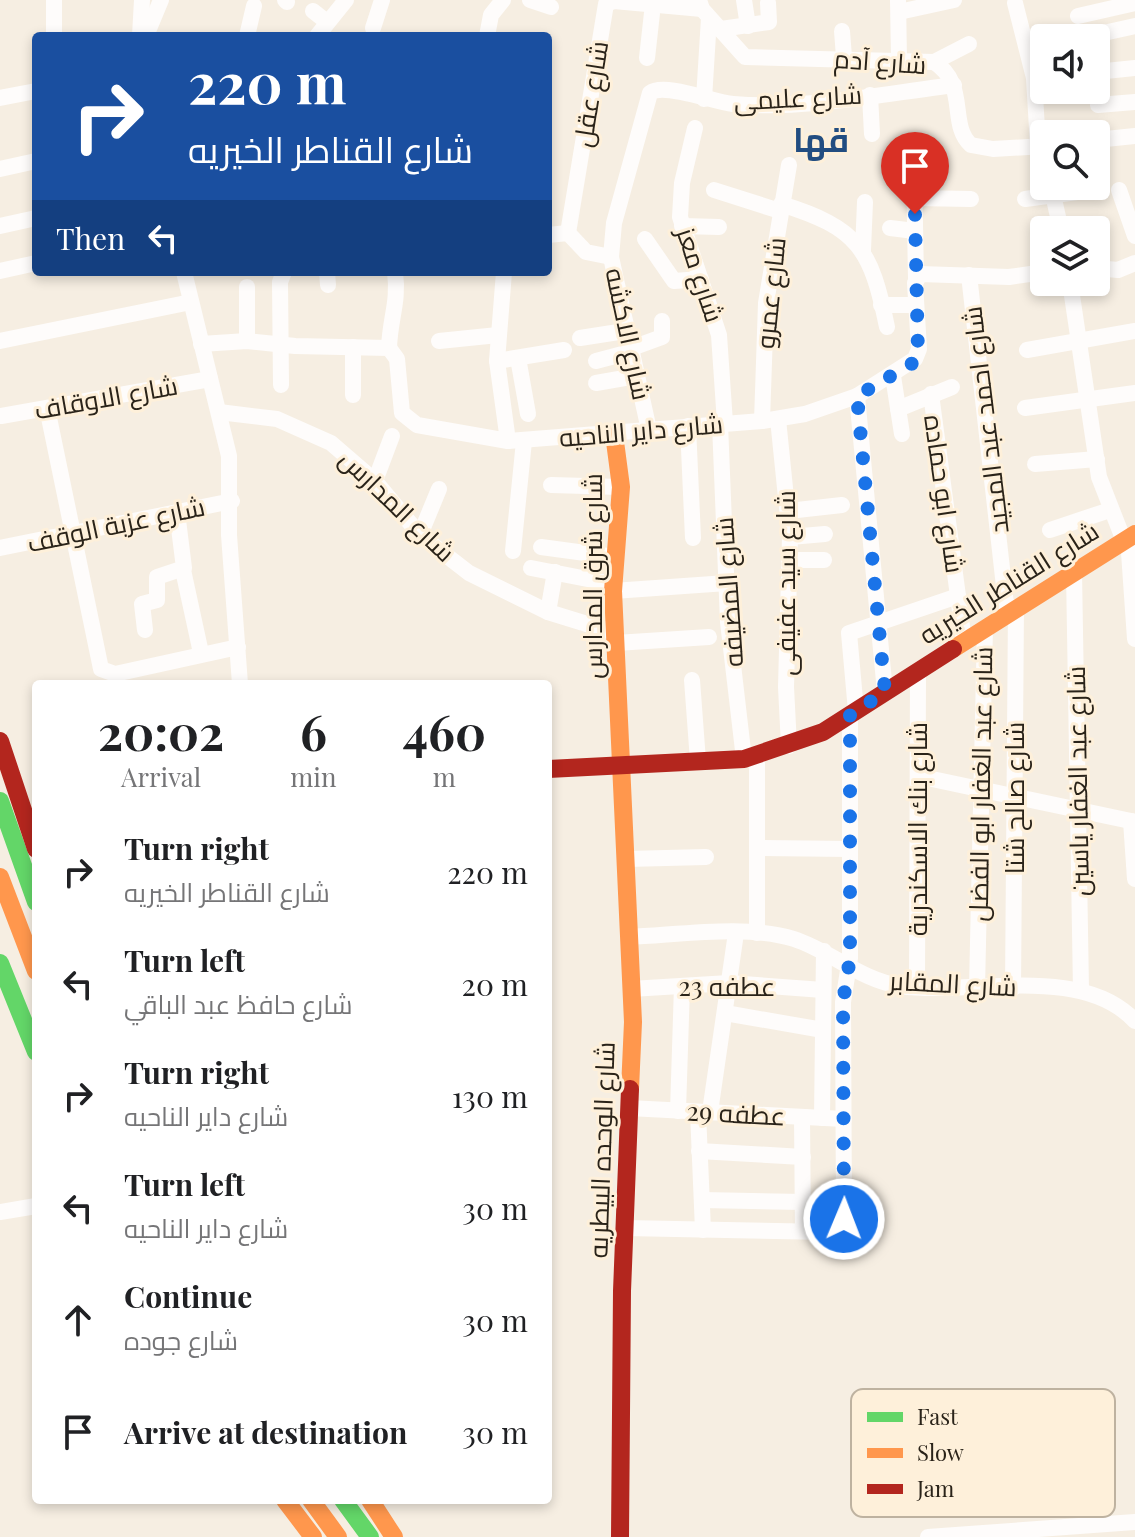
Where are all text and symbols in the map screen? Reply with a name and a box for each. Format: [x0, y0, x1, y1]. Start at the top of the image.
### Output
map controls [1030, 24, 1110, 296]
button: sound [1030, 24, 1110, 104]
street label: شارع عقل [564, 38, 616, 150]
street label: شارع آدم [833, 40, 928, 83]
text: 220 m [188, 44, 346, 119]
icon: right [56, 64, 160, 168]
street label: شارع عليمى [733, 76, 863, 118]
district label: قها [793, 115, 849, 161]
button: search [1030, 120, 1110, 200]
text: شارع القناطر الخيريه [188, 124, 473, 172]
pin [881, 132, 949, 214]
icon: arrive [893, 144, 937, 188]
icon: left [141, 216, 185, 260]
button: layers [1030, 216, 1110, 296]
text: Then [56, 218, 125, 258]
street label: شارع معز [668, 221, 733, 327]
street label: شارع عمرو [746, 235, 794, 350]
street label: شارع الاكشه [597, 264, 661, 403]
street label: شارع احمد عبد المجيد [953, 305, 1017, 536]
street label: شارع الاوقاف [31, 367, 180, 427]
street label: شارع داير الناحيه [558, 405, 724, 455]
street label: شارع ابو حماده [916, 412, 974, 575]
street label: شارع المدارس [332, 441, 463, 570]
street label: شارع شرق المدارس [574, 473, 610, 679]
street label: شارع عزبة الوقف [24, 488, 208, 560]
street label: شارع سيد عفيفى [767, 490, 803, 676]
street label: شارع القناطر الخيريه [912, 512, 1105, 652]
street label: شارع المضيفه [705, 516, 751, 668]
street label: شارع عبد الغفار ابو الفضل [960, 646, 1000, 922]
street label: شارع عبد الغفار ياسين [1057, 665, 1097, 897]
text: 20:02 [98, 699, 224, 763]
text: 6 [300, 699, 327, 763]
text: 460 [403, 699, 486, 763]
street label: شارع بنك الاسكندرية [899, 722, 935, 936]
street label: شارع صالح شتا [996, 722, 1032, 874]
text: Arrival [121, 759, 201, 794]
text: min [290, 759, 337, 794]
text: m [433, 759, 456, 794]
text: Turn right [124, 828, 269, 868]
icon: right [56, 850, 100, 894]
text: 220 m [447, 852, 528, 892]
text: شارع القناطر الخيريه [124, 874, 330, 909]
text: Turn left [124, 940, 245, 980]
icon: left [56, 962, 100, 1006]
street label: شارع المقابر [886, 962, 1018, 1004]
text: 20 m [462, 964, 528, 1004]
street label: عطفه 23 [678, 968, 776, 1003]
text: شارع حافظ عبد الباقي [124, 986, 352, 1021]
street label: شارع الوحده البيطريه [579, 1041, 623, 1259]
text: Turn right [124, 1052, 269, 1092]
icon: right [56, 1074, 100, 1118]
text: 130 m [452, 1076, 528, 1116]
street label: عطفه 29 [686, 1092, 786, 1133]
text: شارع داير الناحيه [124, 1098, 288, 1133]
text: Turn left [124, 1164, 245, 1204]
position arrow [802, 1177, 886, 1261]
icon: left [56, 1186, 100, 1230]
text: 30 m [462, 1188, 528, 1228]
text: شارع داير الناحيه [124, 1210, 288, 1245]
text: Continue [124, 1276, 252, 1316]
icon: ahead [56, 1298, 100, 1342]
text: 30 m [462, 1300, 528, 1340]
text: شارع جوده [124, 1322, 238, 1357]
legend [851, 1389, 1115, 1517]
text: Fast [917, 1401, 959, 1431]
icon: arrive [56, 1410, 100, 1454]
text: Arrive at destination [124, 1412, 407, 1452]
text: 30 m [462, 1412, 528, 1452]
text: Slow [917, 1437, 964, 1467]
text: Jam [916, 1473, 955, 1503]

